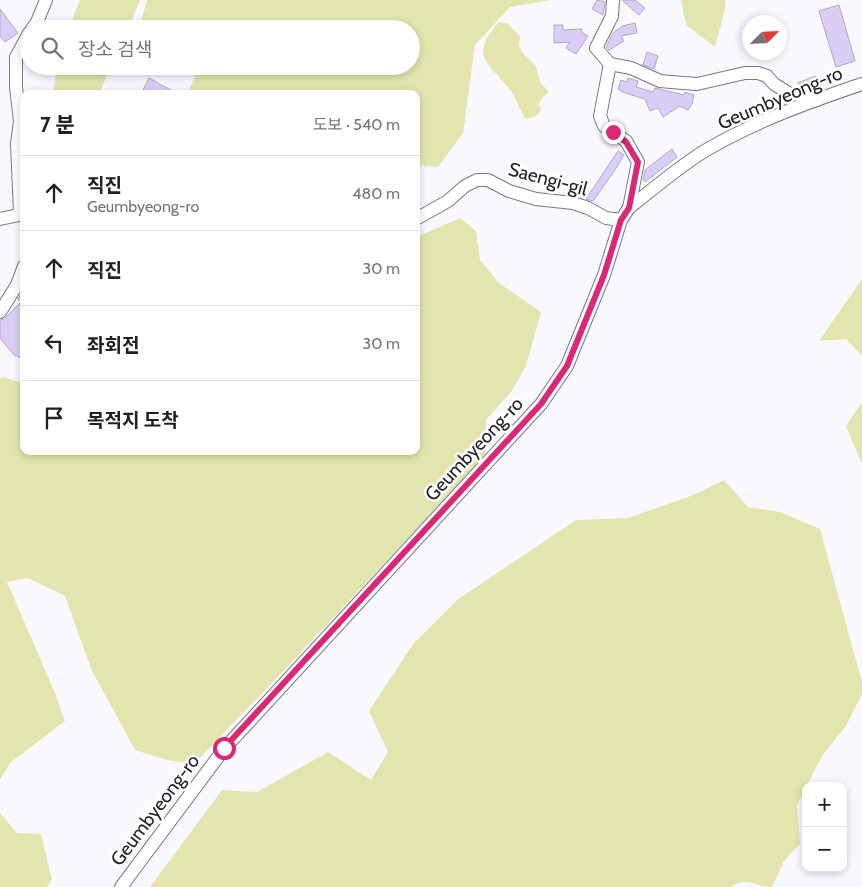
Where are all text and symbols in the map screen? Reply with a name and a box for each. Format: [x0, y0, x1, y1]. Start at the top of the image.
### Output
north arrow [742, 15, 787, 60]
search box [20, 20, 420, 75]
icon: search [38, 34, 66, 62]
text: 장소 검색 [78, 38, 152, 61]
street label: Geumbyeong-ro [714, 61, 846, 135]
text: 7 분 [40, 112, 75, 137]
text: 도보 · 540 m [313, 115, 400, 134]
route end [602, 121, 625, 144]
street label: Saengi-gil [506, 157, 590, 201]
text: 직진 [87, 174, 122, 197]
icon: ahead [40, 179, 68, 207]
text: 480 m [352, 184, 400, 203]
text: Geumbyeong-ro [87, 197, 199, 216]
icon: ahead [40, 254, 68, 282]
text: 직진 [87, 259, 122, 282]
text: 30 m [363, 259, 400, 278]
icon: left [40, 329, 68, 357]
text: 좌회전 [87, 334, 139, 357]
text: 30 m [363, 334, 400, 353]
street label: Geumbyeong-ro [420, 392, 528, 506]
icon: arrive [40, 404, 68, 432]
text: 목적지 도착 [87, 409, 179, 432]
route start [213, 737, 236, 760]
street label: Geumbyeong-ro [106, 750, 204, 870]
map controls [802, 782, 847, 872]
button: + [802, 782, 847, 827]
button: − [802, 827, 847, 872]

